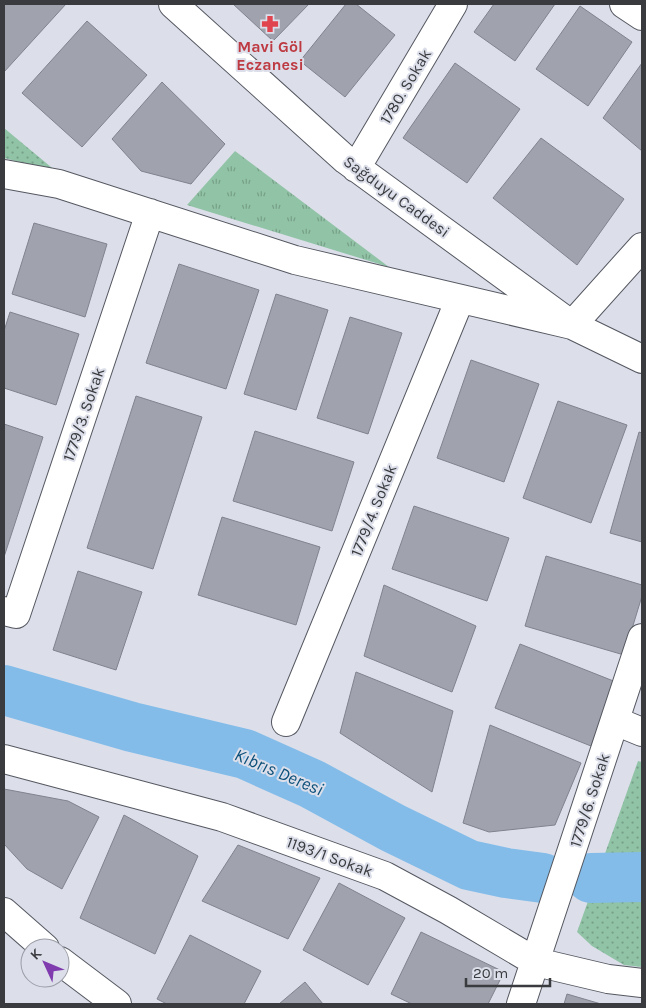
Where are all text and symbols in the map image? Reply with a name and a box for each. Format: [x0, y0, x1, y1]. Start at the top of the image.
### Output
pharmacy icon: Mavi Göl Eczanesi [260, 14, 280, 34]
place label: Mavi Göl Eczanesi [236, 37, 304, 74]
street label: 1780. Sokak [376, 45, 435, 127]
street label: Sağduyu Caddesi [340, 152, 453, 241]
street label: 1779/3. Sokak [59, 365, 108, 464]
street label: 1779/4. Sokak [346, 462, 401, 559]
water label: Kıbrıs Deresi [231, 743, 327, 801]
street label: 1779/6. Sokak [565, 751, 614, 849]
street label: 1193/1 Sokak [284, 832, 376, 881]
north arrow [20, 938, 70, 988]
text: K [27, 945, 46, 964]
scale bar [466, 956, 550, 988]
text: 20 m [473, 964, 508, 982]

